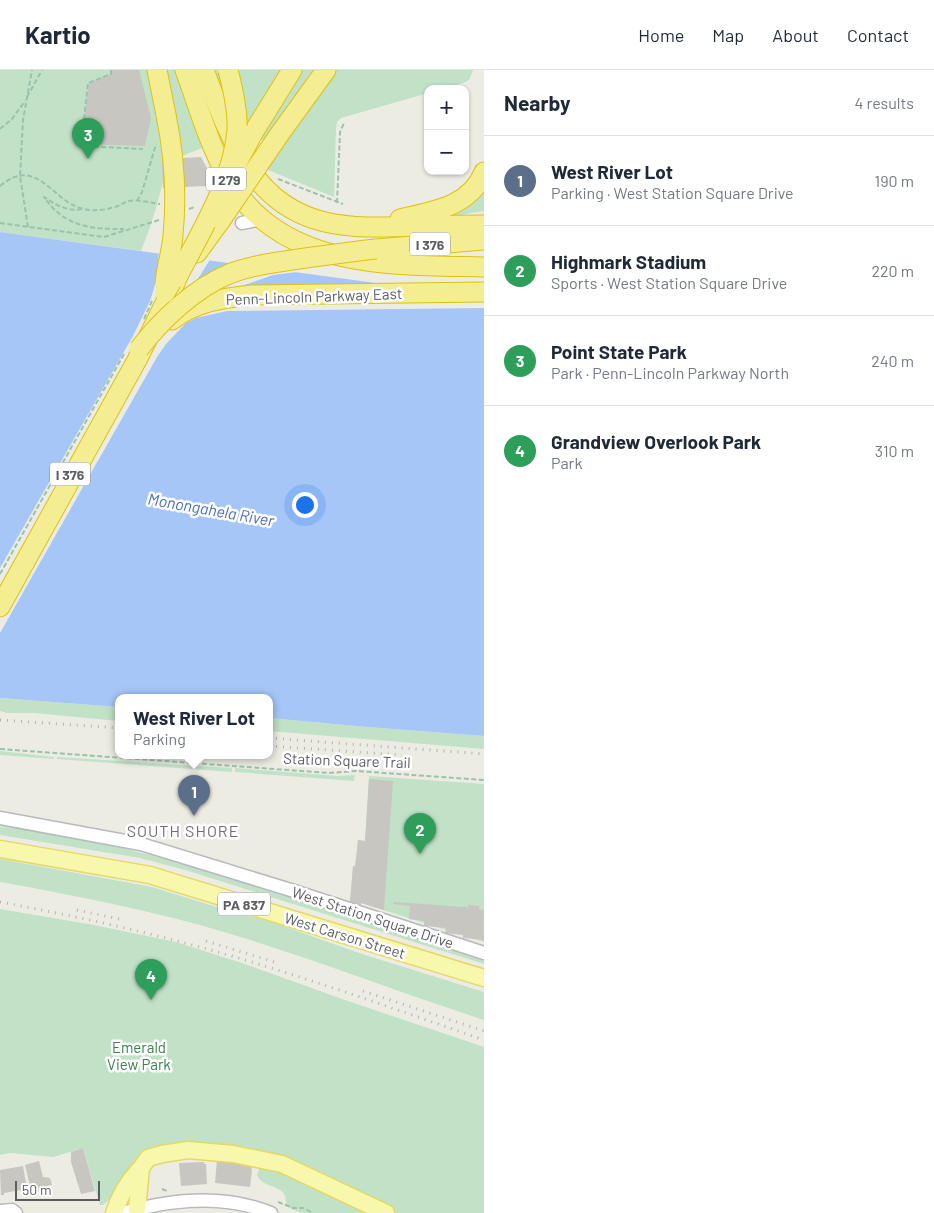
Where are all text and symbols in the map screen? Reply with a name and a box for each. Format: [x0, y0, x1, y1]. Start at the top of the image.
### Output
text: Kartio [25, 20, 91, 49]
text: Home [638, 24, 684, 46]
text: Map [712, 24, 744, 46]
text: About [772, 24, 819, 46]
text: Contact [847, 24, 909, 46]
map controls [424, 85, 469, 175]
button: + [424, 85, 469, 130]
text: Nearby [504, 90, 570, 115]
text: 4 results [854, 93, 914, 112]
pin: 3 [72, 118, 104, 159]
button: − [424, 130, 469, 175]
text: West River Lot [551, 160, 673, 183]
road number: I 279 [206, 168, 246, 190]
text: 1 [517, 171, 523, 190]
text: 190 m [875, 171, 914, 190]
text: Parking · West Station Square Drive [551, 183, 794, 202]
road number: I 376 [410, 232, 450, 255]
text: Highmark Stadium [551, 250, 706, 273]
text: 2 [516, 261, 524, 280]
text: 220 m [871, 261, 914, 280]
text: Sports · West Station Square Drive [551, 273, 787, 292]
street label: Penn-Lincoln Parkway East [226, 284, 402, 308]
text: Point State Park [551, 340, 687, 363]
text: 3 [516, 351, 524, 370]
text: 240 m [871, 351, 914, 370]
text: Park · Penn-Lincoln Parkway North [551, 363, 789, 382]
text: Grandview Overlook Park [551, 430, 761, 453]
text: 4 [515, 441, 525, 460]
text: 310 m [875, 441, 914, 460]
text: Park [551, 453, 582, 472]
road number: I 376 [50, 462, 90, 486]
water label: Monongahela River [147, 489, 277, 530]
your location [292, 492, 318, 518]
popup [115, 694, 273, 759]
text: West River Lot [133, 706, 255, 729]
text: Parking [133, 729, 186, 748]
street label: Station Square Trail [283, 749, 411, 771]
pin: 1 [178, 775, 210, 816]
pin: 2 [404, 813, 436, 854]
district label: SOUTH SHORE [127, 821, 239, 840]
street label: West Station Square Drive [290, 882, 456, 952]
road number: PA 837 [218, 892, 270, 916]
street label: West Carson Street [282, 908, 408, 962]
pin: 4 [135, 959, 167, 1000]
park label: Emerald View Park [107, 1038, 171, 1073]
scale bar [15, 1178, 100, 1201]
text: 50 m [22, 1181, 51, 1198]

